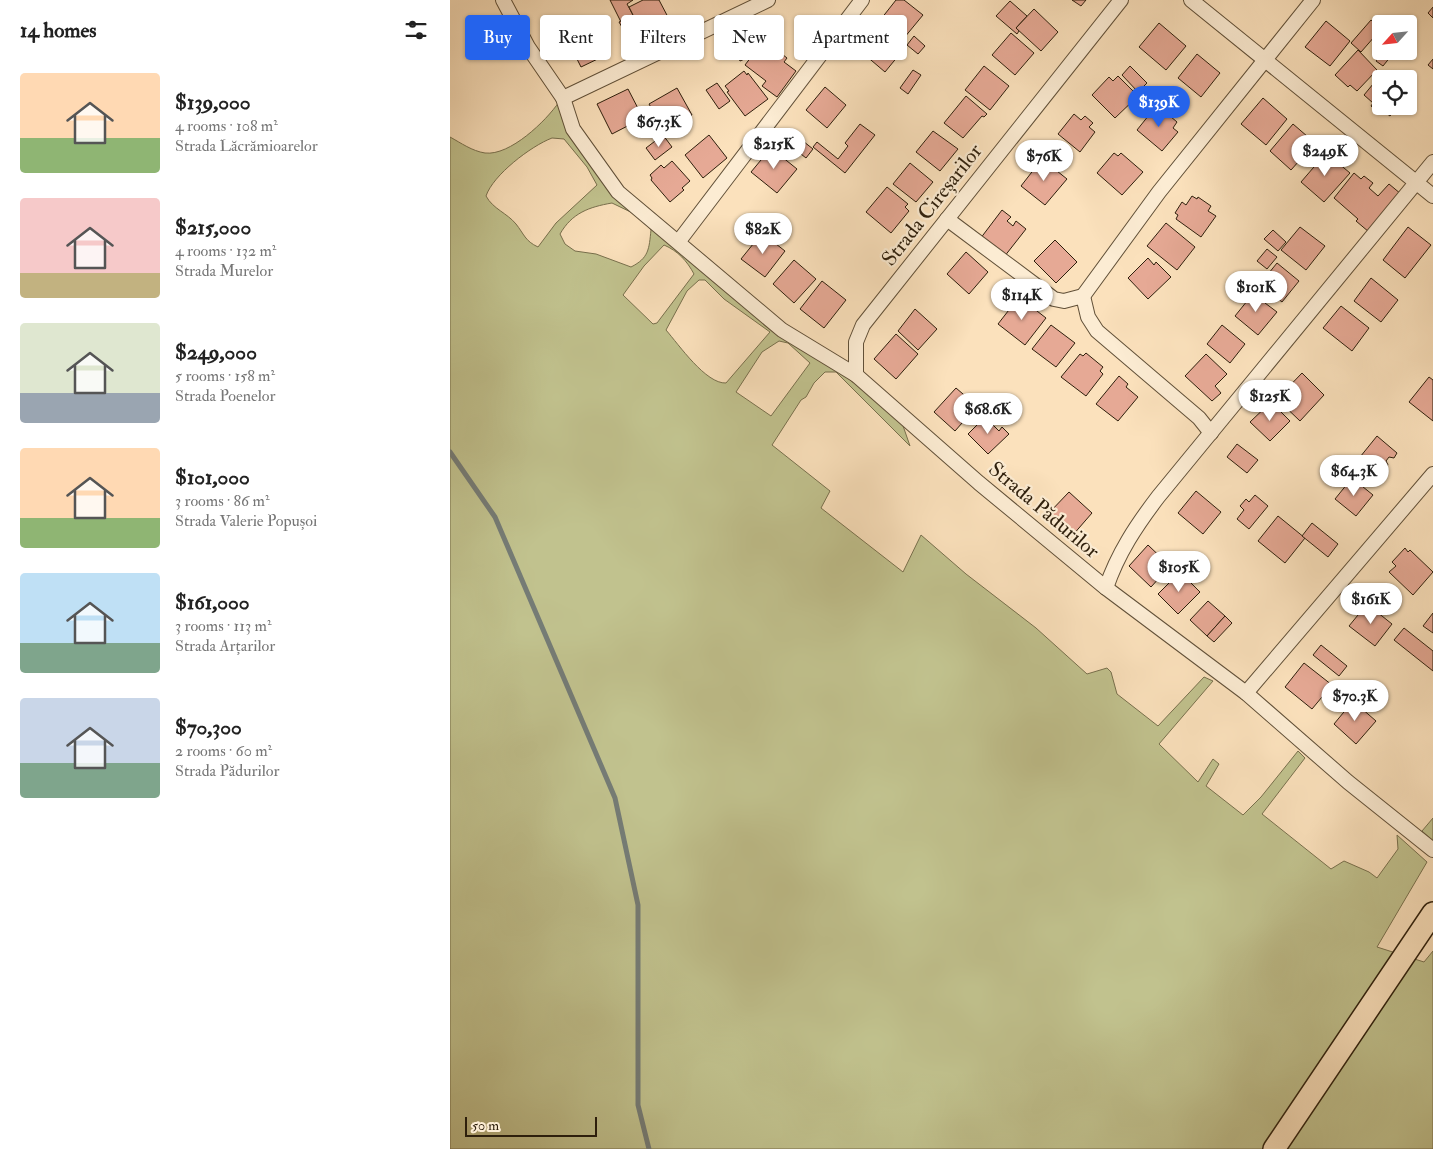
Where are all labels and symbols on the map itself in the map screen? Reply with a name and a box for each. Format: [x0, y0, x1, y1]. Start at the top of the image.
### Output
north arrow [1372, 15, 1418, 60]
pin: $139K [1124, 86, 1194, 128]
pin: $67.3K [618, 106, 700, 148]
pin: $215K [739, 128, 809, 170]
pin: $249K [1290, 134, 1360, 177]
street label: Strada Cireșarilor [876, 138, 988, 272]
pin: $76K [1014, 140, 1074, 182]
pin: $82K [733, 212, 793, 255]
pin: $101K [1221, 270, 1291, 313]
pin: $114K [987, 278, 1057, 321]
pin: $125K [1235, 380, 1305, 422]
pin: $68.6K [947, 392, 1029, 435]
pin: $64.3K [1313, 454, 1395, 497]
street label: Strada Pădurilor [983, 456, 1105, 564]
pin: $105K [1144, 550, 1214, 593]
pin: $161K [1336, 582, 1406, 625]
pin: $70.3K [1314, 680, 1396, 722]
scale bar [465, 1114, 598, 1137]

